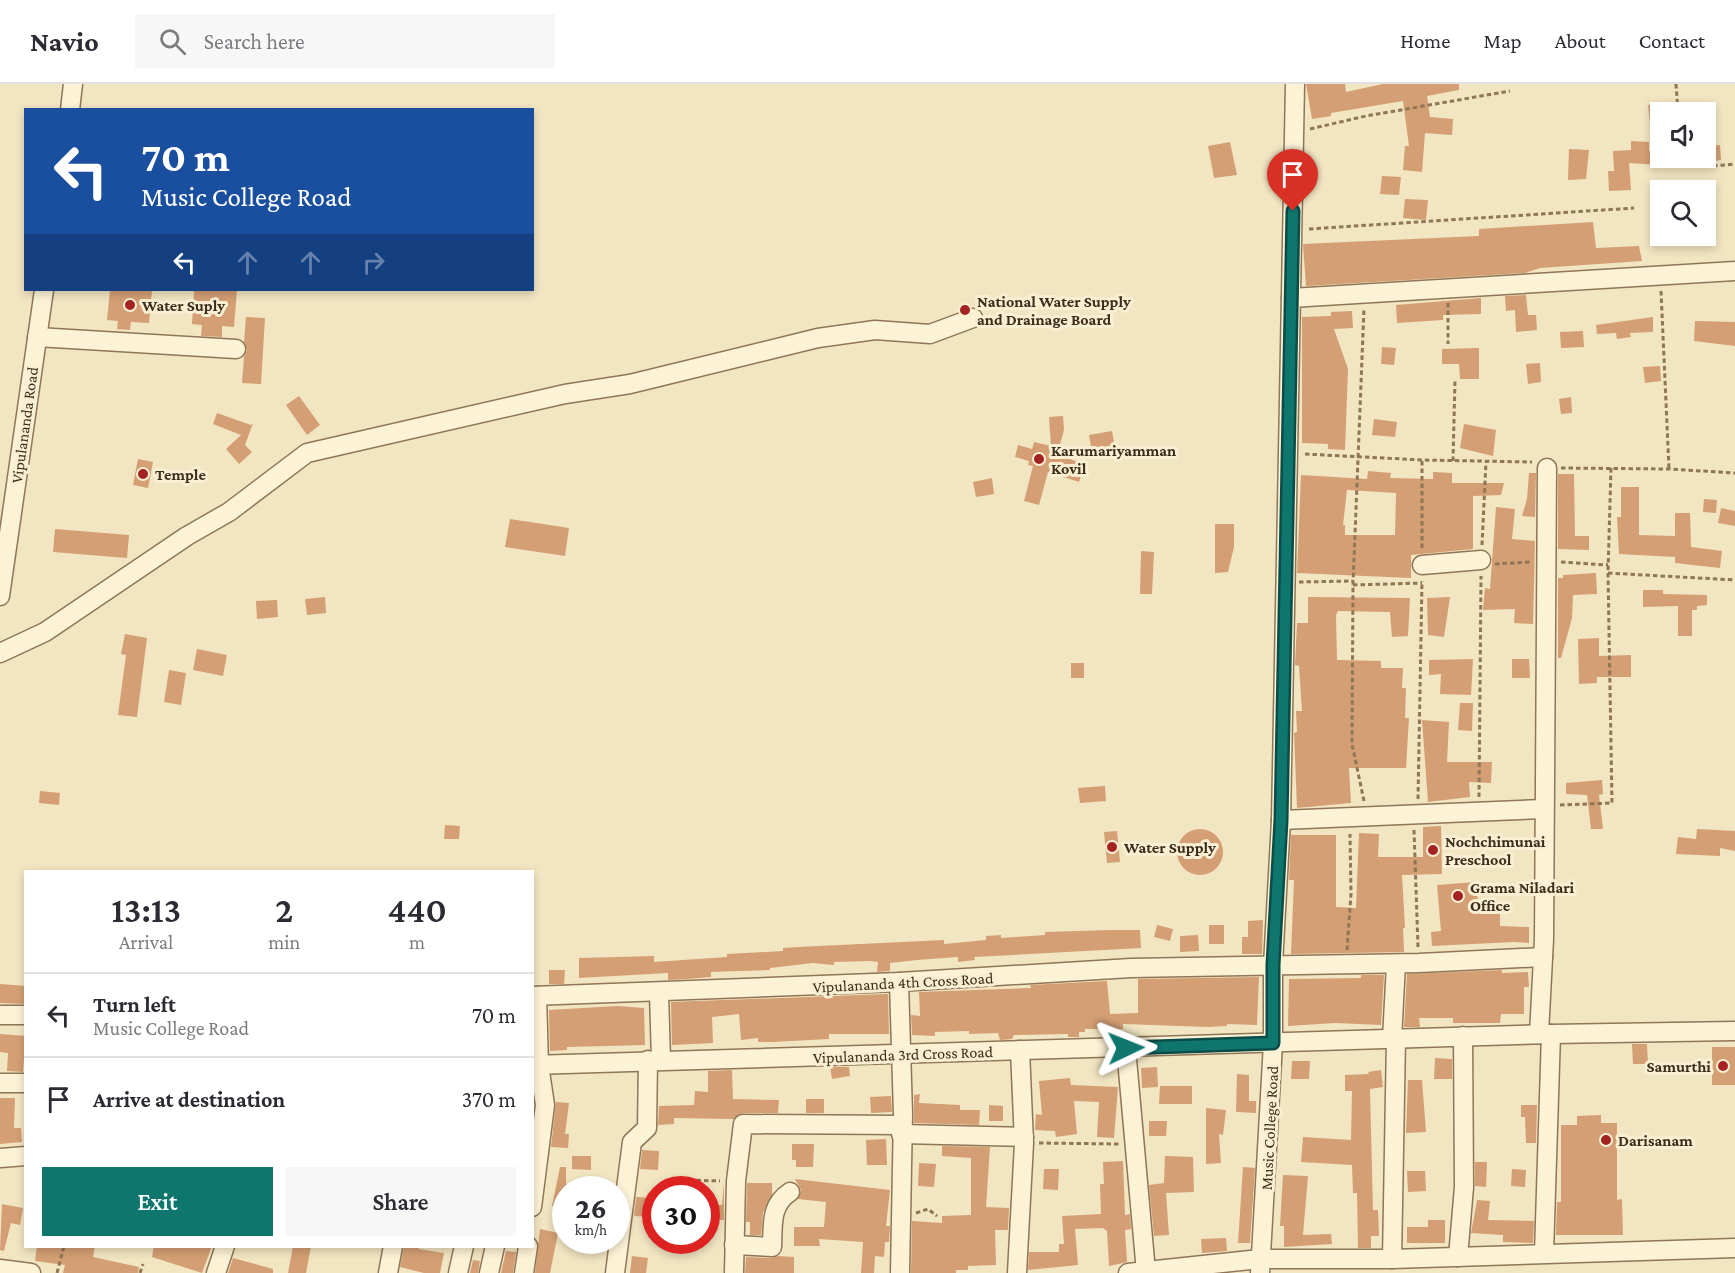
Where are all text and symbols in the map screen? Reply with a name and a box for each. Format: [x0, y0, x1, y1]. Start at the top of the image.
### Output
search box [135, 14, 555, 68]
icon: search [156, 25, 189, 58]
text: Navio [30, 26, 99, 57]
text: Search here [204, 29, 305, 54]
text: Home [1400, 29, 1450, 53]
text: Map [1483, 29, 1522, 53]
text: About [1555, 29, 1606, 53]
text: Contact [1639, 29, 1705, 53]
map controls [1650, 102, 1716, 246]
button: sound [1650, 102, 1716, 168]
icon: left [42, 132, 120, 210]
text: 70 m [141, 133, 230, 180]
pin [1267, 149, 1318, 211]
icon: arrive [1276, 158, 1309, 191]
button: search [1650, 180, 1716, 246]
text: Music College Road [141, 182, 352, 212]
icon: left [168, 246, 201, 279]
icon: ahead [231, 246, 264, 279]
icon: ahead [294, 246, 327, 279]
icon: right [357, 246, 390, 279]
place label: National Water Supply and Drainage Board [977, 293, 1131, 328]
place label: Water Suply [141, 297, 225, 314]
marker: Water Suply [123, 298, 137, 312]
marker: National Water Supply and Drainage Board [958, 303, 972, 317]
street label: Vipulananda Road [8, 365, 42, 485]
place label: Karumariyamman Kovil [1051, 442, 1176, 477]
marker: Karumariyamman Kovil [1032, 452, 1046, 466]
place label: Temple [155, 466, 206, 483]
marker: Temple [136, 467, 150, 481]
place label: Nochchimunai Preschool [1445, 833, 1546, 868]
place label: Water Supply [1123, 839, 1216, 856]
marker: Water Supply [1105, 840, 1119, 854]
marker: Nochchimunai Preschool [1426, 843, 1440, 857]
place label: Grama Niladari Office [1470, 879, 1575, 914]
marker: Grama Niladari Office [1451, 889, 1465, 903]
text: 13:13 [111, 890, 181, 930]
text: 2 [275, 890, 293, 930]
text: 440 [388, 890, 447, 930]
text: Arrival [119, 931, 173, 953]
text: min [268, 931, 300, 953]
text: m [409, 931, 425, 953]
street label: Vipulananda 4th Cross Road [812, 969, 994, 997]
text: Turn left [93, 992, 176, 1017]
icon: left [42, 999, 75, 1032]
text: 70 m [472, 1003, 516, 1028]
position arrow [1094, 1016, 1158, 1080]
text: Music College Road [93, 1017, 249, 1039]
street label: Vipulananda 3rd Cross Road [813, 1043, 994, 1067]
place label: Samurthi [1647, 1058, 1711, 1075]
marker: Samurthi [1716, 1059, 1730, 1073]
street label: Music College Road [1258, 1065, 1282, 1191]
icon: arrive [42, 1083, 75, 1116]
text: Arrive at destination [93, 1087, 285, 1112]
text: 370 m [462, 1087, 516, 1112]
place label: Darisanam [1618, 1132, 1693, 1149]
marker: Darisanam [1599, 1133, 1613, 1147]
button: Exit [42, 1167, 273, 1236]
button: Share [285, 1167, 516, 1236]
speed limit sign: 30 [642, 1176, 720, 1254]
text: 26 [575, 1191, 607, 1224]
text: km/h [575, 1222, 607, 1238]

